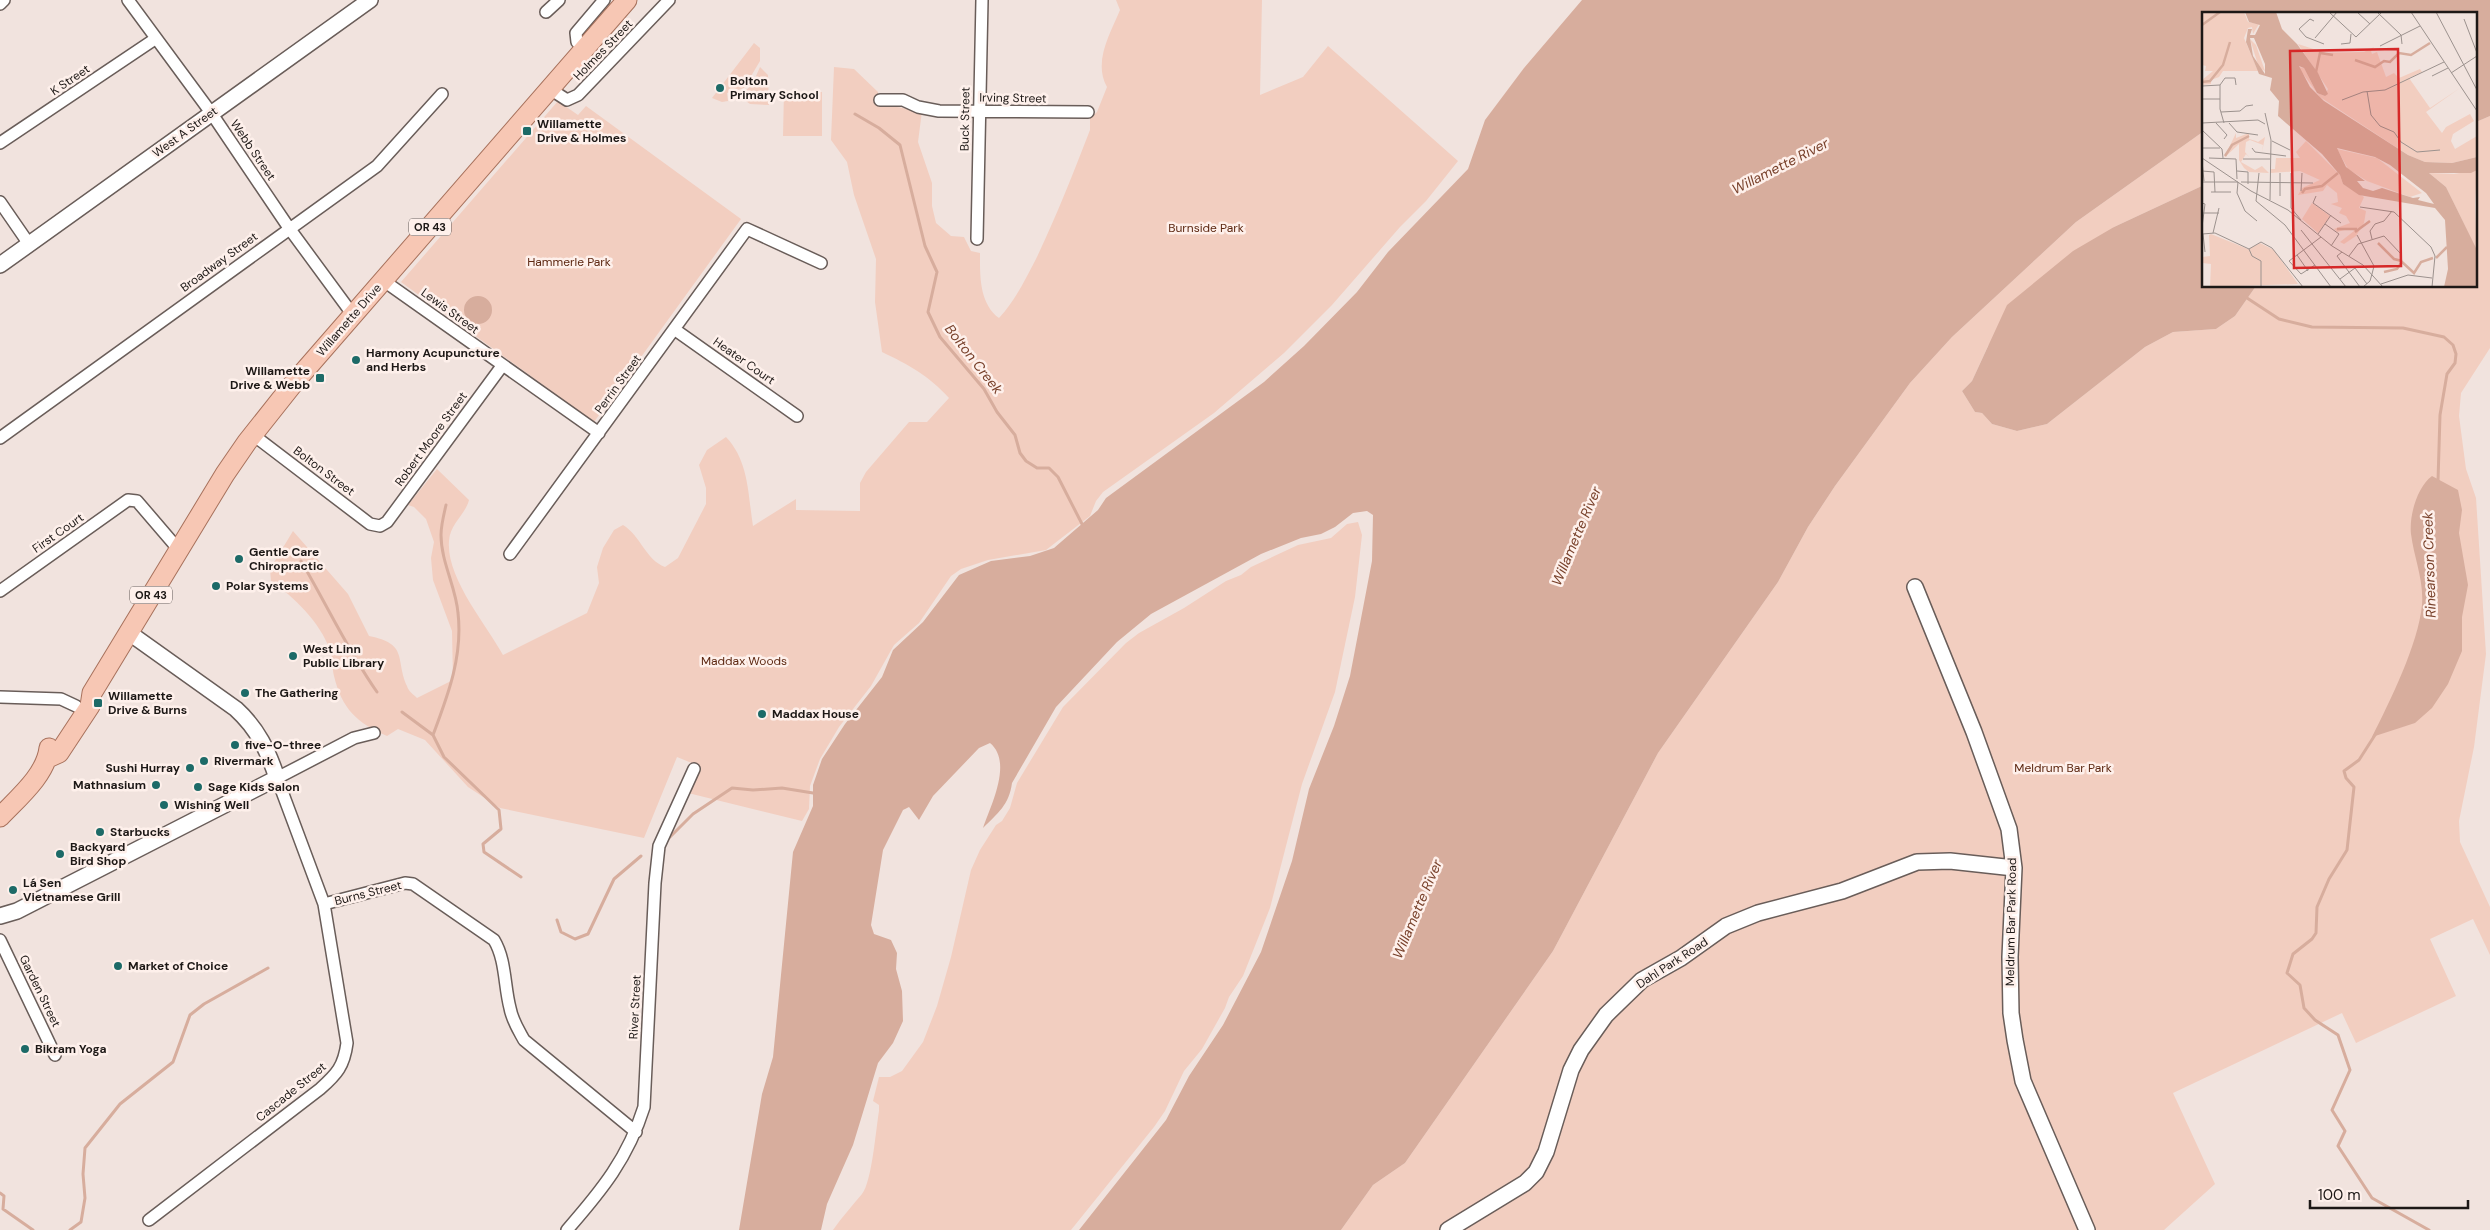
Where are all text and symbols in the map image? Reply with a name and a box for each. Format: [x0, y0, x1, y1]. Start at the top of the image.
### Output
inset map [2202, 12, 2478, 288]
street label: Holmes Street [570, 16, 636, 84]
street label: K Street [47, 61, 93, 99]
place label: Bolton Primary School [730, 73, 819, 103]
marker: Bolton Primary School [714, 82, 726, 94]
street label: Buck Street [956, 86, 974, 151]
street label: Irving Street [979, 89, 1047, 107]
street label: West A Street [149, 103, 221, 161]
street label: Webb Street [227, 116, 279, 184]
place label: Willamette Drive & Holmes [537, 116, 626, 146]
marker: Willamette Drive & Holmes [521, 125, 533, 137]
water label: Willamette River [1729, 134, 1832, 198]
road number: OR 43 [409, 218, 451, 236]
park label: Burnside Park [1168, 220, 1244, 236]
street label: Broadway Street [177, 228, 261, 295]
park label: Hammerle Park [527, 254, 611, 270]
street label: Willamette Drive [313, 280, 385, 360]
street label: Lewis Street [418, 285, 482, 338]
water label: Bolton Creek [941, 320, 1007, 398]
street label: Heater Court [710, 334, 778, 388]
place label: Harmony Acupuncture and Herbs [366, 345, 500, 375]
street label: Perrin Street [591, 351, 645, 417]
marker: Harmony Acupuncture and Herbs [350, 354, 362, 366]
place label: Willamette Drive & Webb [230, 363, 310, 393]
marker: Willamette Drive & Webb [314, 372, 326, 384]
street label: Robert Moore Street [391, 388, 471, 489]
street label: Bolton Street [290, 443, 358, 499]
water label: Willamette River [1547, 483, 1605, 588]
street label: First Court [29, 509, 87, 557]
water label: Rinearson Creek [2418, 511, 2440, 618]
place label: Gentle Care Chiropractic [249, 544, 323, 574]
marker: Gentle Care Chiropractic [233, 553, 245, 565]
place label: Polar Systems [226, 578, 309, 594]
marker: Polar Systems [210, 580, 222, 592]
road number: OR 43 [130, 586, 172, 604]
place label: West Linn Public Library [303, 641, 385, 671]
marker: West Linn Public Library [287, 650, 299, 662]
park label: Maddax Woods [701, 653, 787, 669]
place label: The Gathering [255, 685, 339, 701]
marker: The Gathering [239, 687, 251, 699]
place label: Willamette Drive & Burns [108, 688, 187, 718]
marker: Willamette Drive & Burns [92, 697, 104, 709]
place label: Maddax House [772, 706, 859, 722]
marker: Maddax House [756, 708, 768, 720]
place label: five-O-three [245, 737, 321, 753]
marker: five-O-three [229, 739, 241, 751]
place label: Rivermark [214, 753, 274, 769]
marker: Rivermark [198, 755, 210, 767]
place label: Sushi Hurray [106, 760, 181, 776]
park label: Meldrum Bar Park [2014, 760, 2112, 776]
marker: Sushi Hurray [184, 762, 196, 774]
place label: Mathnasium [73, 777, 146, 793]
marker: Mathnasium [150, 779, 162, 791]
place label: Sage Kids Salon [208, 779, 300, 795]
marker: Sage Kids Salon [192, 781, 204, 793]
place label: Wishing Well [174, 797, 249, 813]
marker: Wishing Well [158, 799, 170, 811]
place label: Starbucks [110, 824, 170, 840]
marker: Starbucks [94, 826, 106, 838]
place label: Backyard Bird Shop [70, 839, 126, 869]
marker: Backyard Bird Shop [54, 848, 66, 860]
water label: Willamette River [1388, 856, 1446, 961]
street label: Meldrum Bar Park Road [2002, 858, 2020, 986]
place label: Lá Sen Vietnamese Grill [23, 875, 120, 905]
street label: Burns Street [333, 877, 404, 909]
marker: Lá Sen Vietnamese Grill [7, 884, 19, 896]
street label: Dahl Park Road [1633, 934, 1711, 992]
street label: Garden Street [16, 952, 64, 1030]
place label: Market of Choice [128, 958, 228, 974]
marker: Market of Choice [112, 960, 124, 972]
street label: River Street [625, 974, 645, 1040]
place label: Bikram Yoga [35, 1041, 107, 1057]
marker: Bikram Yoga [19, 1043, 31, 1055]
street label: Cascade Street [253, 1059, 330, 1125]
scale bar [2310, 1178, 2468, 1210]
text: 100 m [2318, 1185, 2361, 1205]

